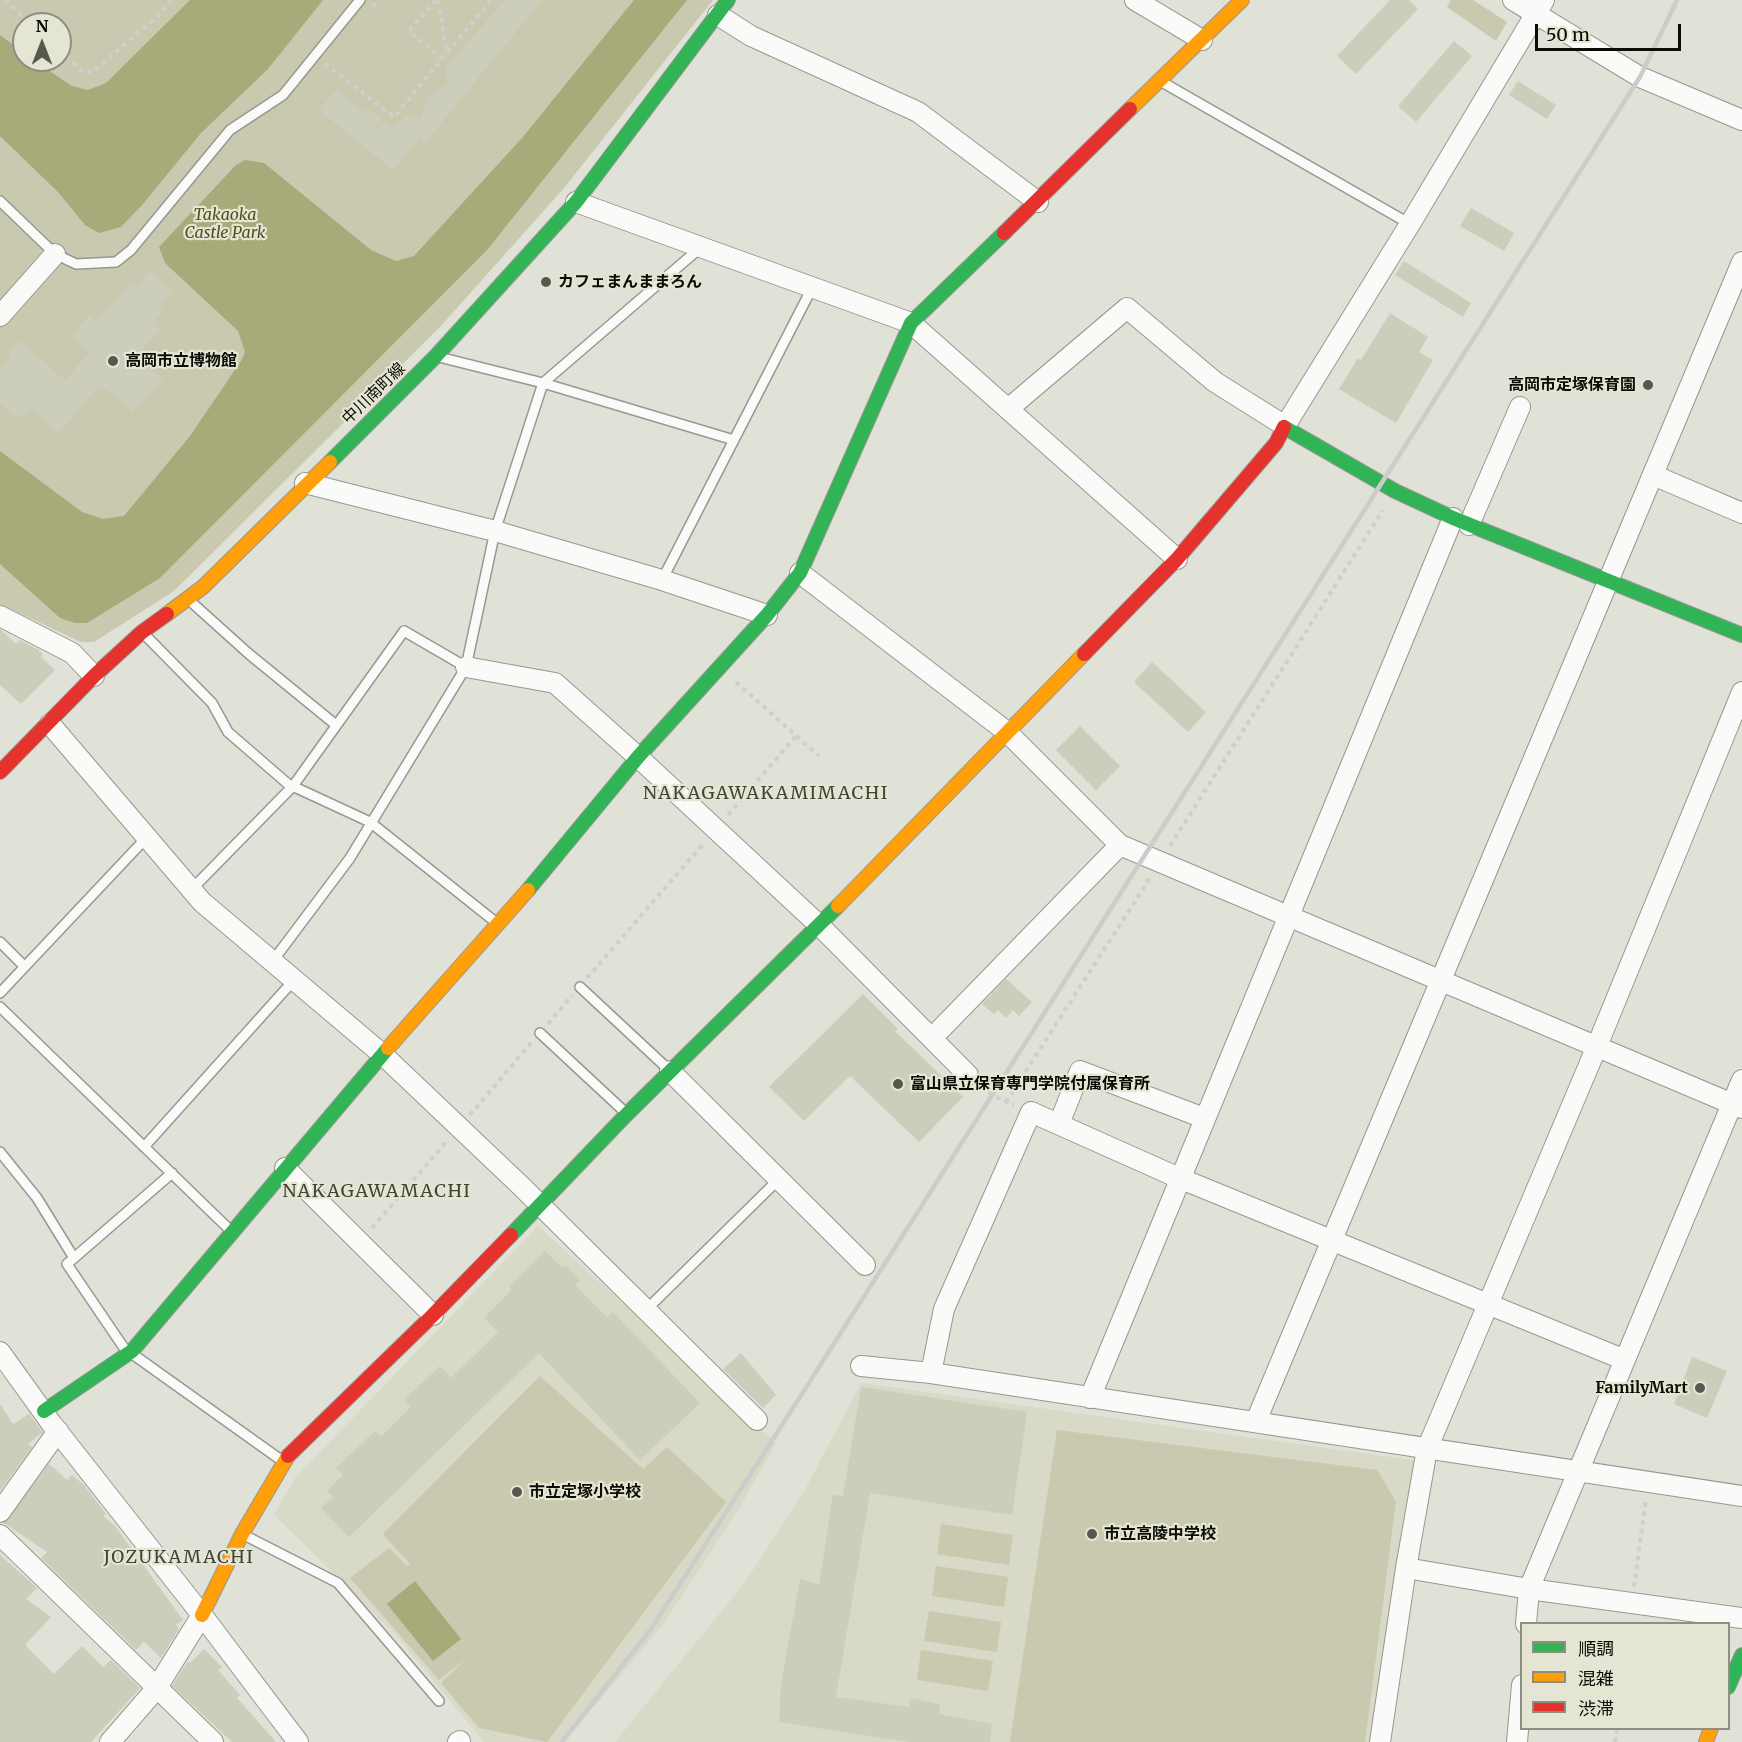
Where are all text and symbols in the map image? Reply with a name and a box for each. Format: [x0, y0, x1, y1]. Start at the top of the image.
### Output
north arrow [12, 12, 72, 72]
scale bar [1538, 12, 1684, 50]
text: N [36, 16, 48, 36]
text: 50 m [1546, 23, 1590, 46]
park label: Takaoka Castle Park [184, 205, 266, 243]
place label: カフェまんままろん [558, 272, 702, 292]
marker: カフェまんままろん [539, 275, 553, 289]
place label: 高岡市立博物館 [125, 351, 237, 371]
marker: 高岡市立博物館 [106, 354, 120, 368]
street label: 中川南町線 [339, 359, 409, 429]
place label: 高岡市定塚保育園 [1508, 375, 1636, 395]
marker: 高岡市定塚保育園 [1641, 378, 1655, 392]
district label: NAKAGAWAKAMIMACHI [643, 783, 889, 805]
place label: 富山県立保育専門学院付属保育所 [910, 1074, 1150, 1094]
marker: 富山県立保育専門学院付属保育所 [891, 1077, 905, 1091]
district label: NAKAGAWAMACHI [282, 1181, 472, 1203]
place label: FamilyMart [1595, 1378, 1688, 1398]
marker: FamilyMart [1693, 1381, 1707, 1395]
place label: 市立定塚小学校 [529, 1482, 641, 1502]
marker: 市立定塚小学校 [510, 1485, 524, 1499]
place label: 市立高陵中学校 [1104, 1524, 1216, 1544]
marker: 市立高陵中学校 [1085, 1527, 1099, 1541]
district label: JOZUKAMACHI [104, 1547, 254, 1569]
legend [1520, 1622, 1730, 1730]
text: 順調 [1578, 1637, 1614, 1660]
text: 混雑 [1578, 1667, 1614, 1690]
text: 渋滞 [1578, 1697, 1614, 1720]

